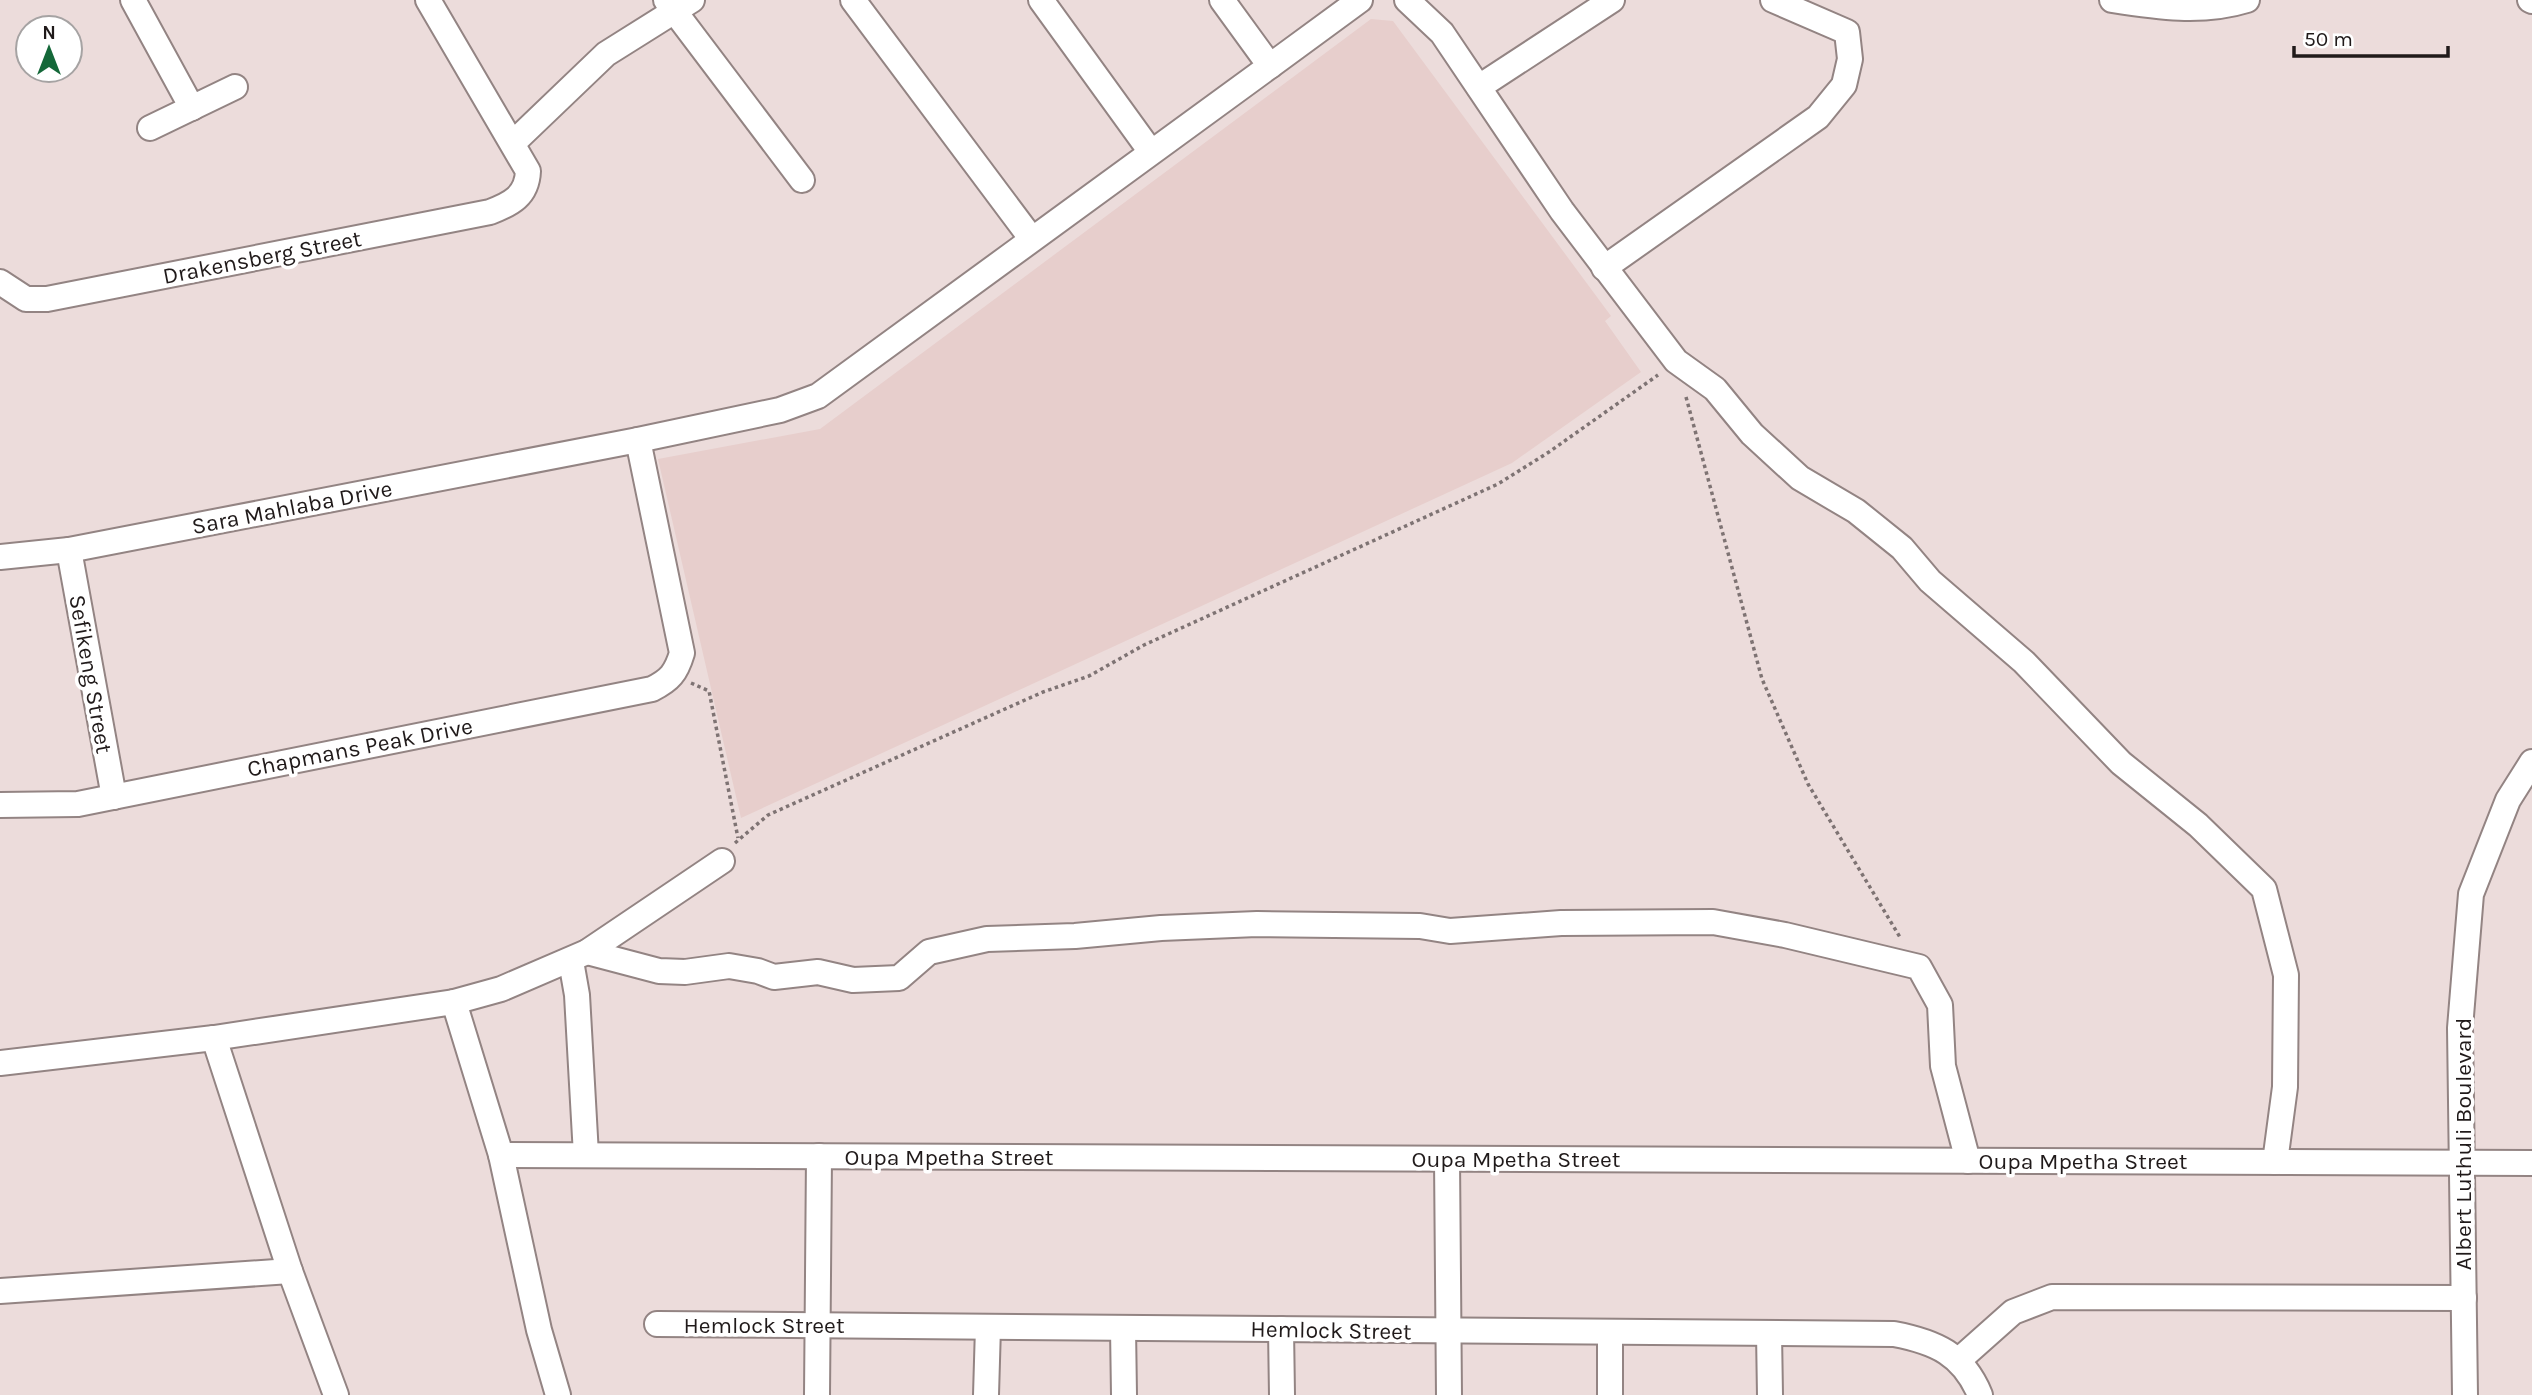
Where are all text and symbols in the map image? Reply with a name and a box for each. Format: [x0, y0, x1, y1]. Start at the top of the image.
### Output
north arrow [14, 14, 84, 84]
scale bar [2294, 14, 2448, 58]
text: N [42, 22, 56, 44]
text: 50 m [2304, 27, 2353, 51]
street label: Drakensberg Street [160, 225, 364, 290]
street label: Sara Mahlaba Drive [190, 475, 395, 540]
street label: Sefikeng Street [63, 593, 118, 756]
street label: Chapmans Peak Drive [245, 712, 475, 783]
street label: Albert Luthuli Boulevard [2450, 1018, 2477, 1270]
street label: Oupa Mpetha Street [845, 1144, 1054, 1171]
street label: Oupa Mpetha Street [1412, 1146, 1621, 1173]
street label: Oupa Mpetha Street [1979, 1148, 2188, 1175]
street label: Hemlock Street [683, 1312, 845, 1339]
street label: Hemlock Street [1250, 1316, 1412, 1345]

